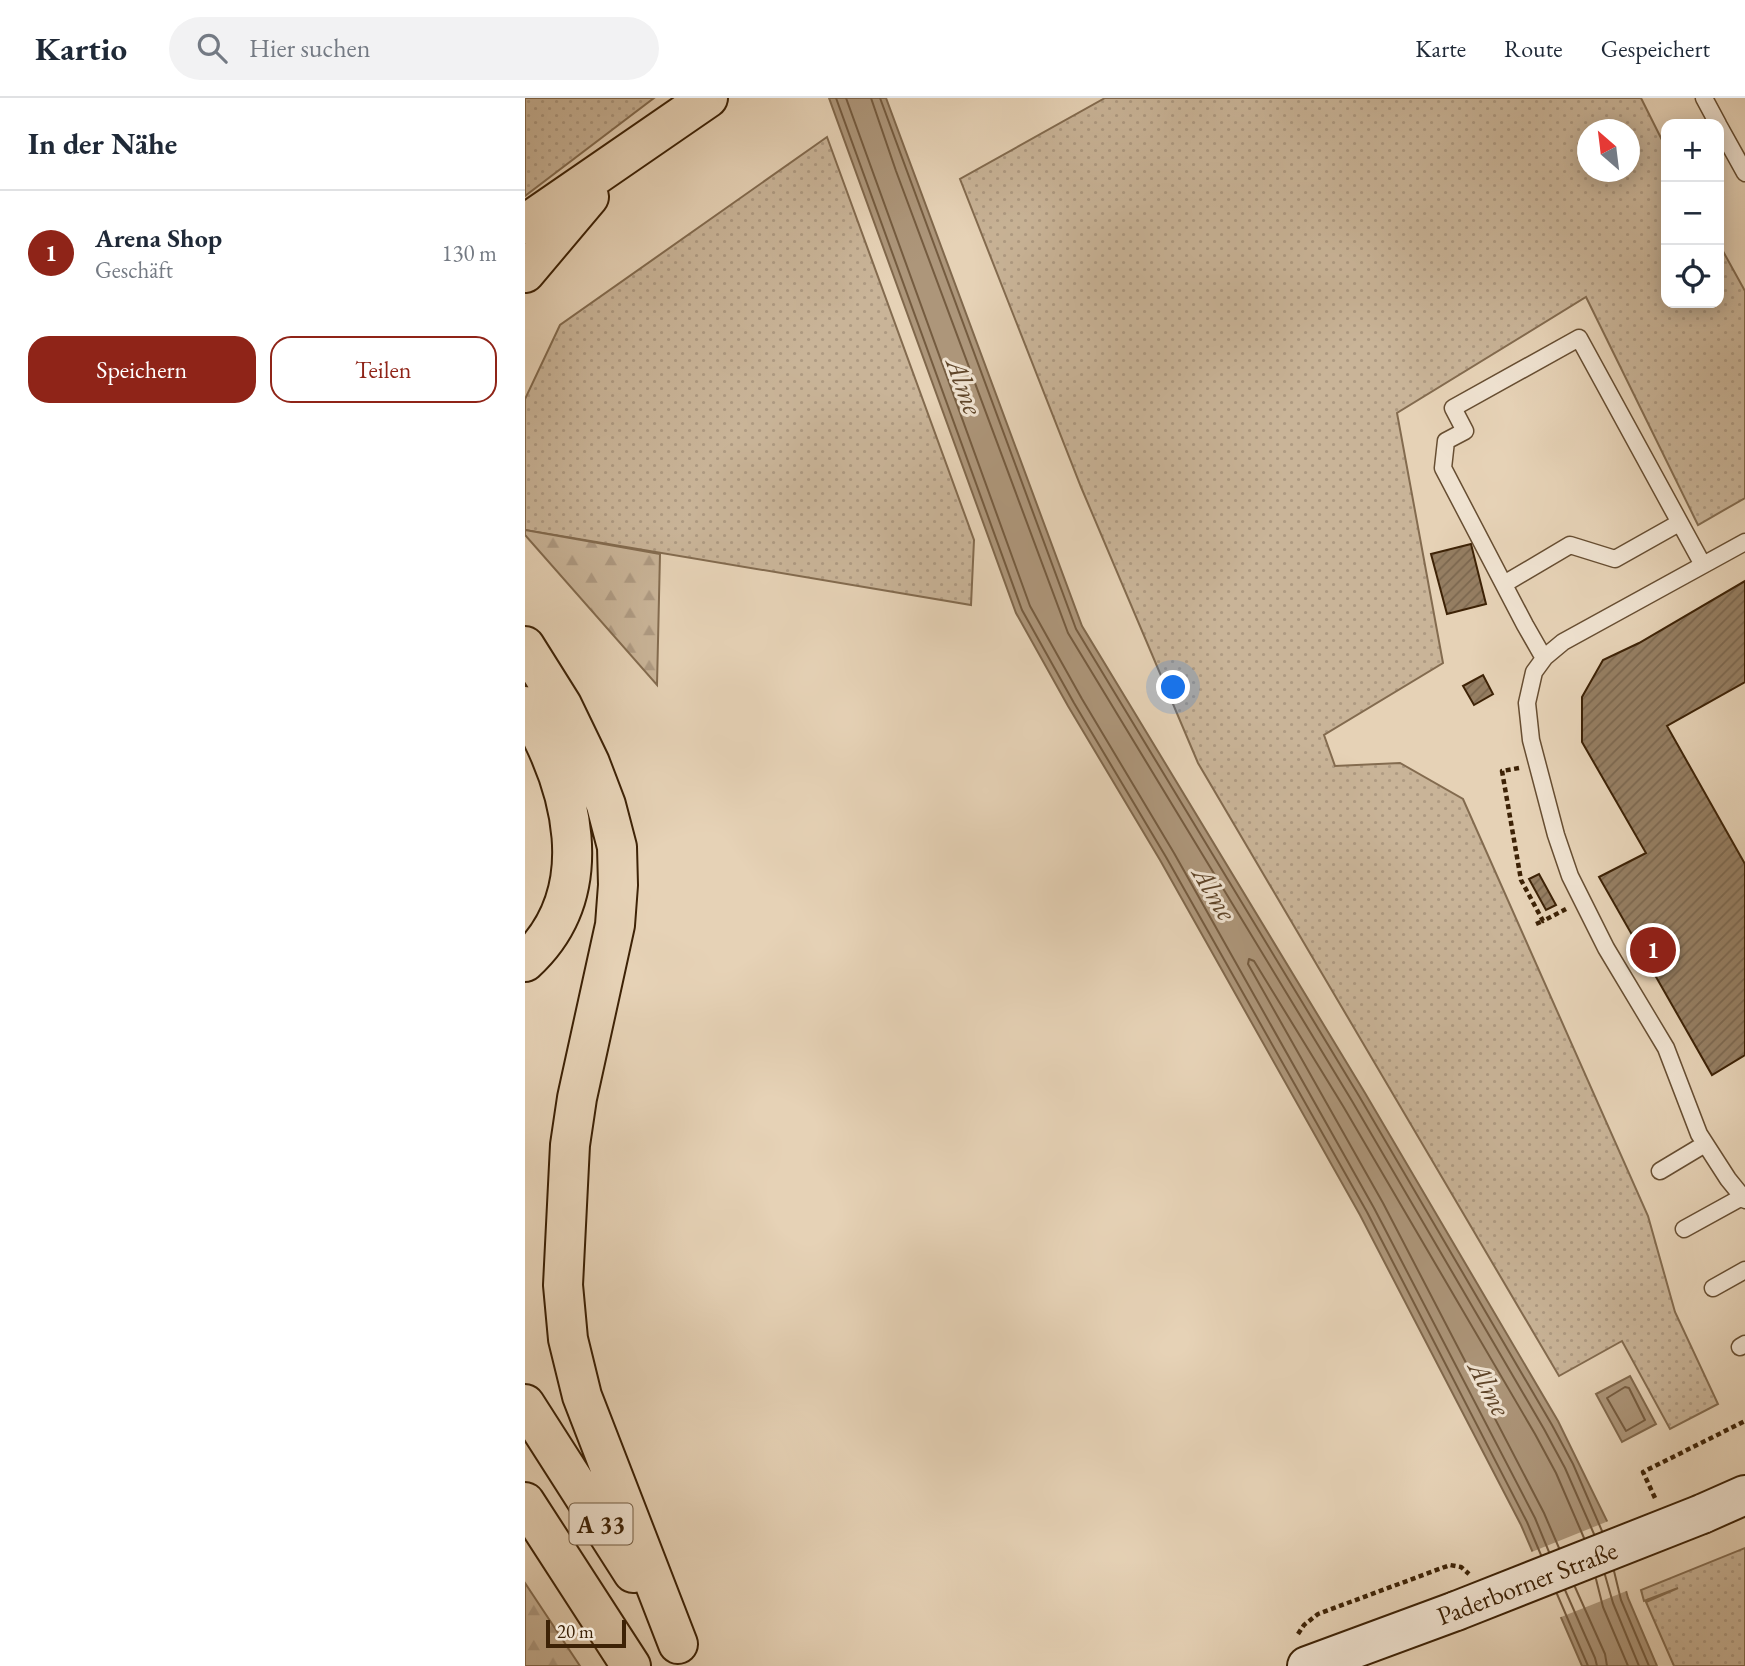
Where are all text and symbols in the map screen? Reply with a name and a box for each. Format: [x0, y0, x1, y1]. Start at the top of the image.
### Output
search box [169, 17, 659, 80]
text: Kartio [35, 27, 127, 70]
icon: search [193, 29, 231, 67]
text: Hier suchen [249, 31, 370, 65]
text: Karte [1415, 33, 1466, 64]
text: Route [1504, 33, 1563, 64]
text: Gespeichert [1601, 33, 1710, 64]
north arrow [1577, 119, 1640, 182]
map controls [1661, 119, 1724, 308]
button: + [1661, 119, 1724, 182]
text: In der Nähe [28, 124, 177, 163]
button: − [1661, 182, 1724, 245]
text: Arena Shop [95, 221, 222, 255]
text: 1 [45, 238, 57, 268]
text: 130 m [441, 238, 497, 268]
button: locate [1661, 245, 1724, 308]
text: Geschäft [95, 255, 173, 285]
button: Speichern [28, 336, 256, 403]
button: Teilen [270, 336, 497, 403]
water label: Alme [937, 351, 992, 420]
your location [1156, 670, 1190, 704]
water label: Alme [1184, 857, 1246, 928]
pin: 1 [1630, 924, 1676, 976]
water label: Alme [1460, 1352, 1520, 1422]
road number: A 33 [569, 1504, 633, 1544]
street label: Paderborner Straße [1432, 1533, 1622, 1633]
scale bar [546, 1617, 627, 1649]
text: 20 m [557, 1619, 594, 1644]

